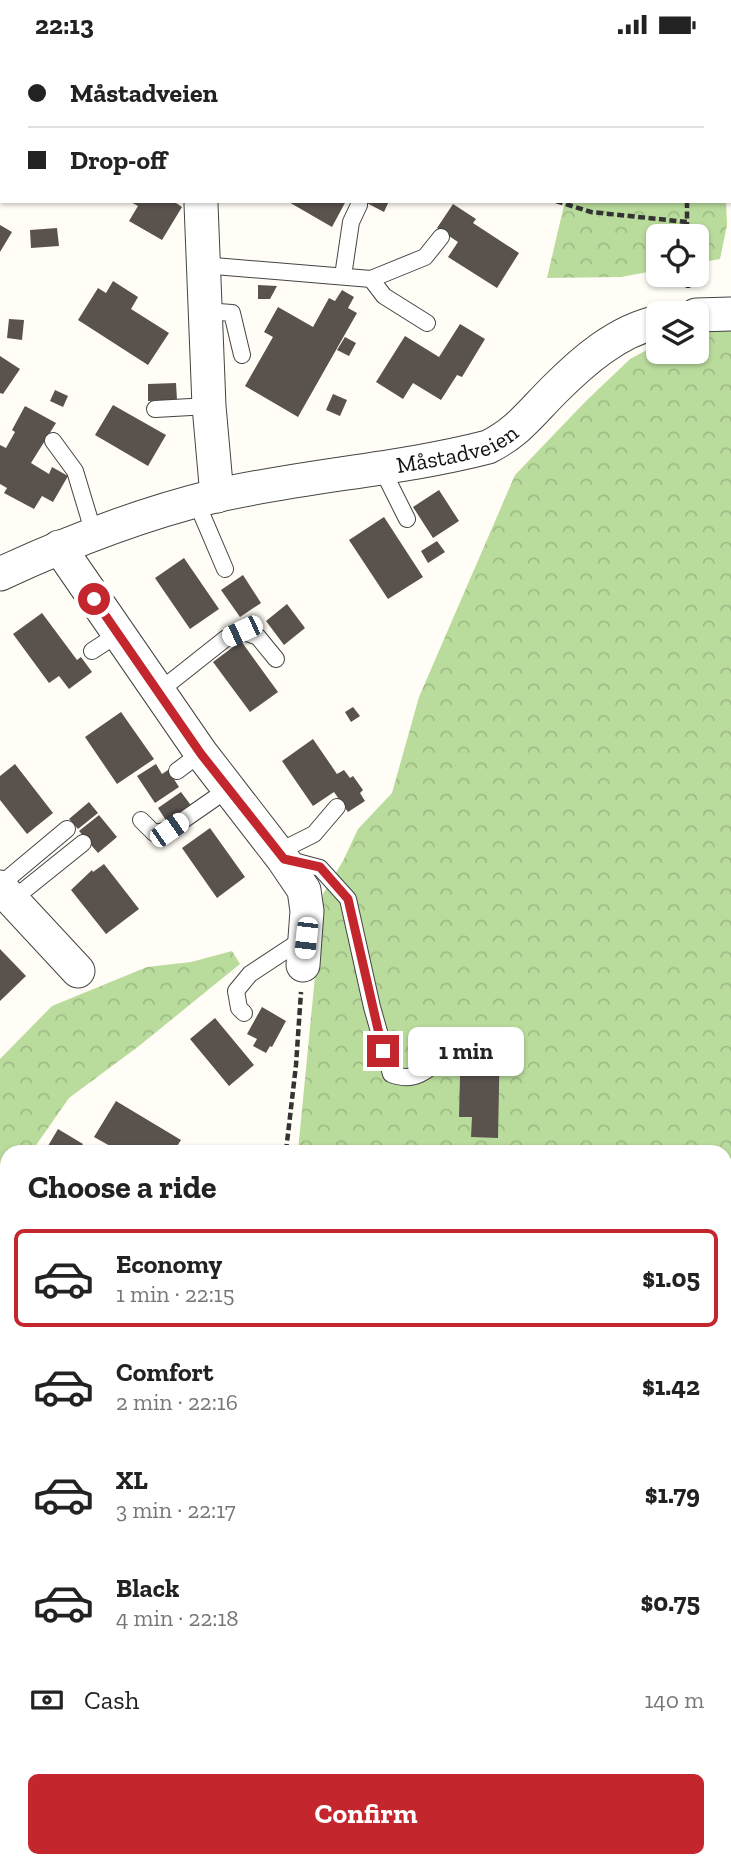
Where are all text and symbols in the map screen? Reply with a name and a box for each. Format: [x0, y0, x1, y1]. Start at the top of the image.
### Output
text: 22:13 [35, 9, 94, 41]
text: Måstadveien [70, 77, 218, 109]
text: Drop-off [70, 144, 167, 176]
map controls [646, 224, 709, 364]
button: locate [646, 224, 709, 287]
button: layers [646, 301, 709, 364]
street label: Måstadveien [394, 418, 524, 479]
route start [78, 583, 110, 615]
car [219, 613, 266, 649]
car [146, 809, 193, 851]
car [294, 916, 319, 960]
callout: 1 min [408, 1027, 523, 1075]
route end [367, 1035, 399, 1067]
text: 1 min [439, 1037, 493, 1065]
text: Choose a ride [28, 1168, 216, 1206]
icon: car [32, 1247, 95, 1310]
text: Economy [116, 1248, 222, 1280]
text: $1.05 [642, 1262, 700, 1294]
text: 1 min · 22:15 [116, 1280, 235, 1308]
icon: car [32, 1355, 95, 1418]
text: Comfort [116, 1356, 213, 1388]
text: $1.42 [642, 1370, 700, 1402]
text: 2 min · 22:16 [116, 1388, 238, 1416]
icon: car [32, 1463, 95, 1526]
text: XL [116, 1464, 148, 1496]
text: $1.79 [645, 1478, 700, 1510]
text: 3 min · 22:17 [116, 1496, 236, 1524]
icon: car [32, 1571, 95, 1634]
text: Black [116, 1572, 179, 1604]
text: $0.75 [641, 1586, 700, 1618]
text: 4 min · 22:18 [116, 1604, 239, 1632]
icon: cash [28, 1681, 66, 1719]
text: Cash [84, 1684, 139, 1716]
text: 140 m [644, 1686, 704, 1714]
button: Confirm [28, 1774, 704, 1854]

